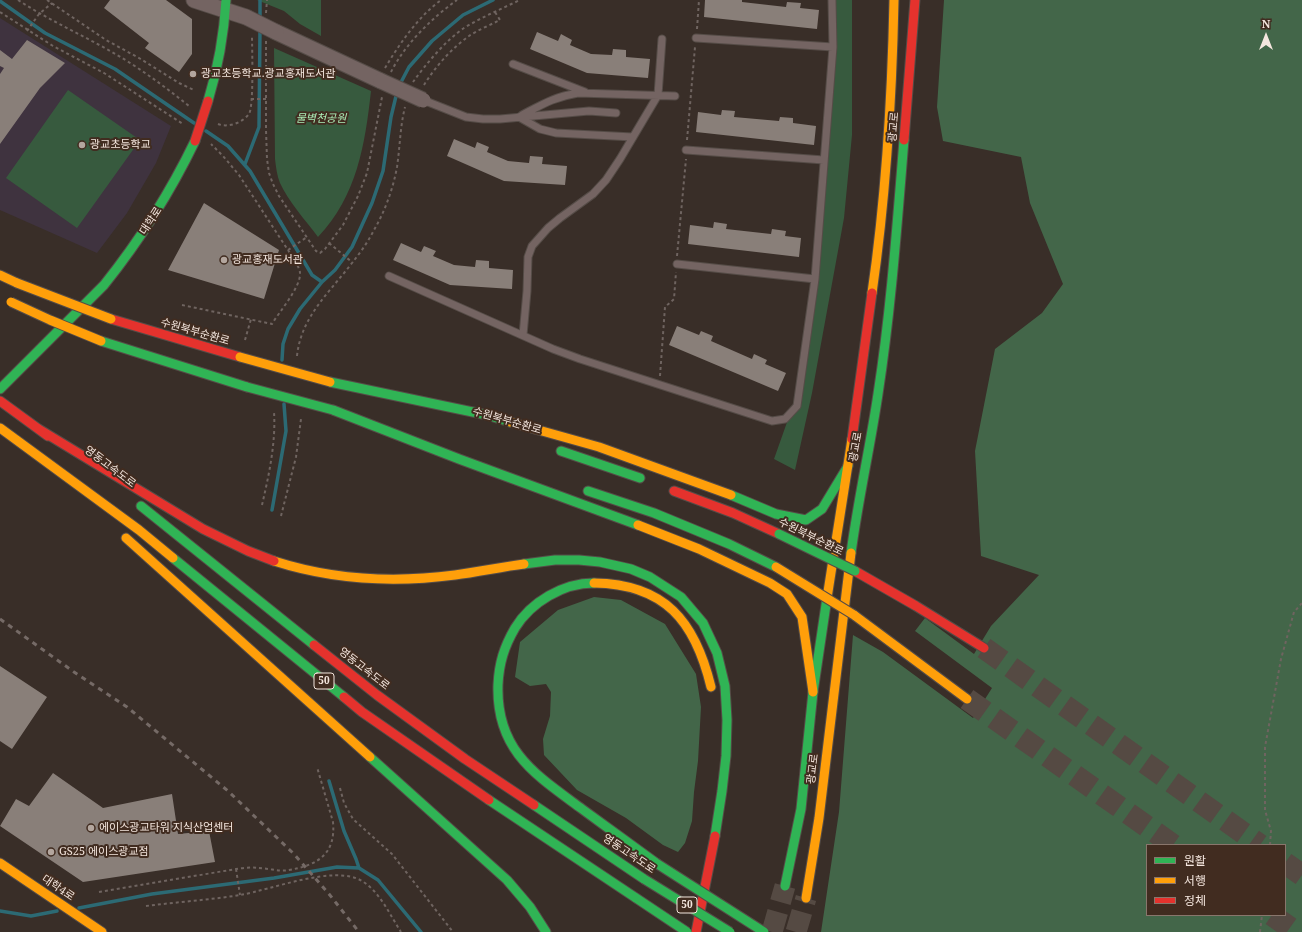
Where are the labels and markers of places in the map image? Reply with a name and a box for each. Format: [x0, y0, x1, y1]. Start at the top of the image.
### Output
place label: 광교초등학교.광교홍재도서관 [201, 67, 335, 81]
marker: 광교초등학교.광교홍재도서관 [188, 69, 198, 79]
place label: 광교초등학교 [90, 138, 151, 152]
marker: 광교초등학교 [77, 140, 87, 150]
place label: 광교홍재도서관 [232, 253, 303, 267]
marker: 광교홍재도서관 [219, 255, 229, 265]
place label: 에이스광교타워 지식산업센터 [99, 821, 233, 835]
marker: 에이스광교타워 지식산업센터 [86, 823, 96, 833]
place label: GS25 에이스광교점 [59, 845, 149, 859]
marker: GS25 에이스광교점 [46, 847, 56, 857]

